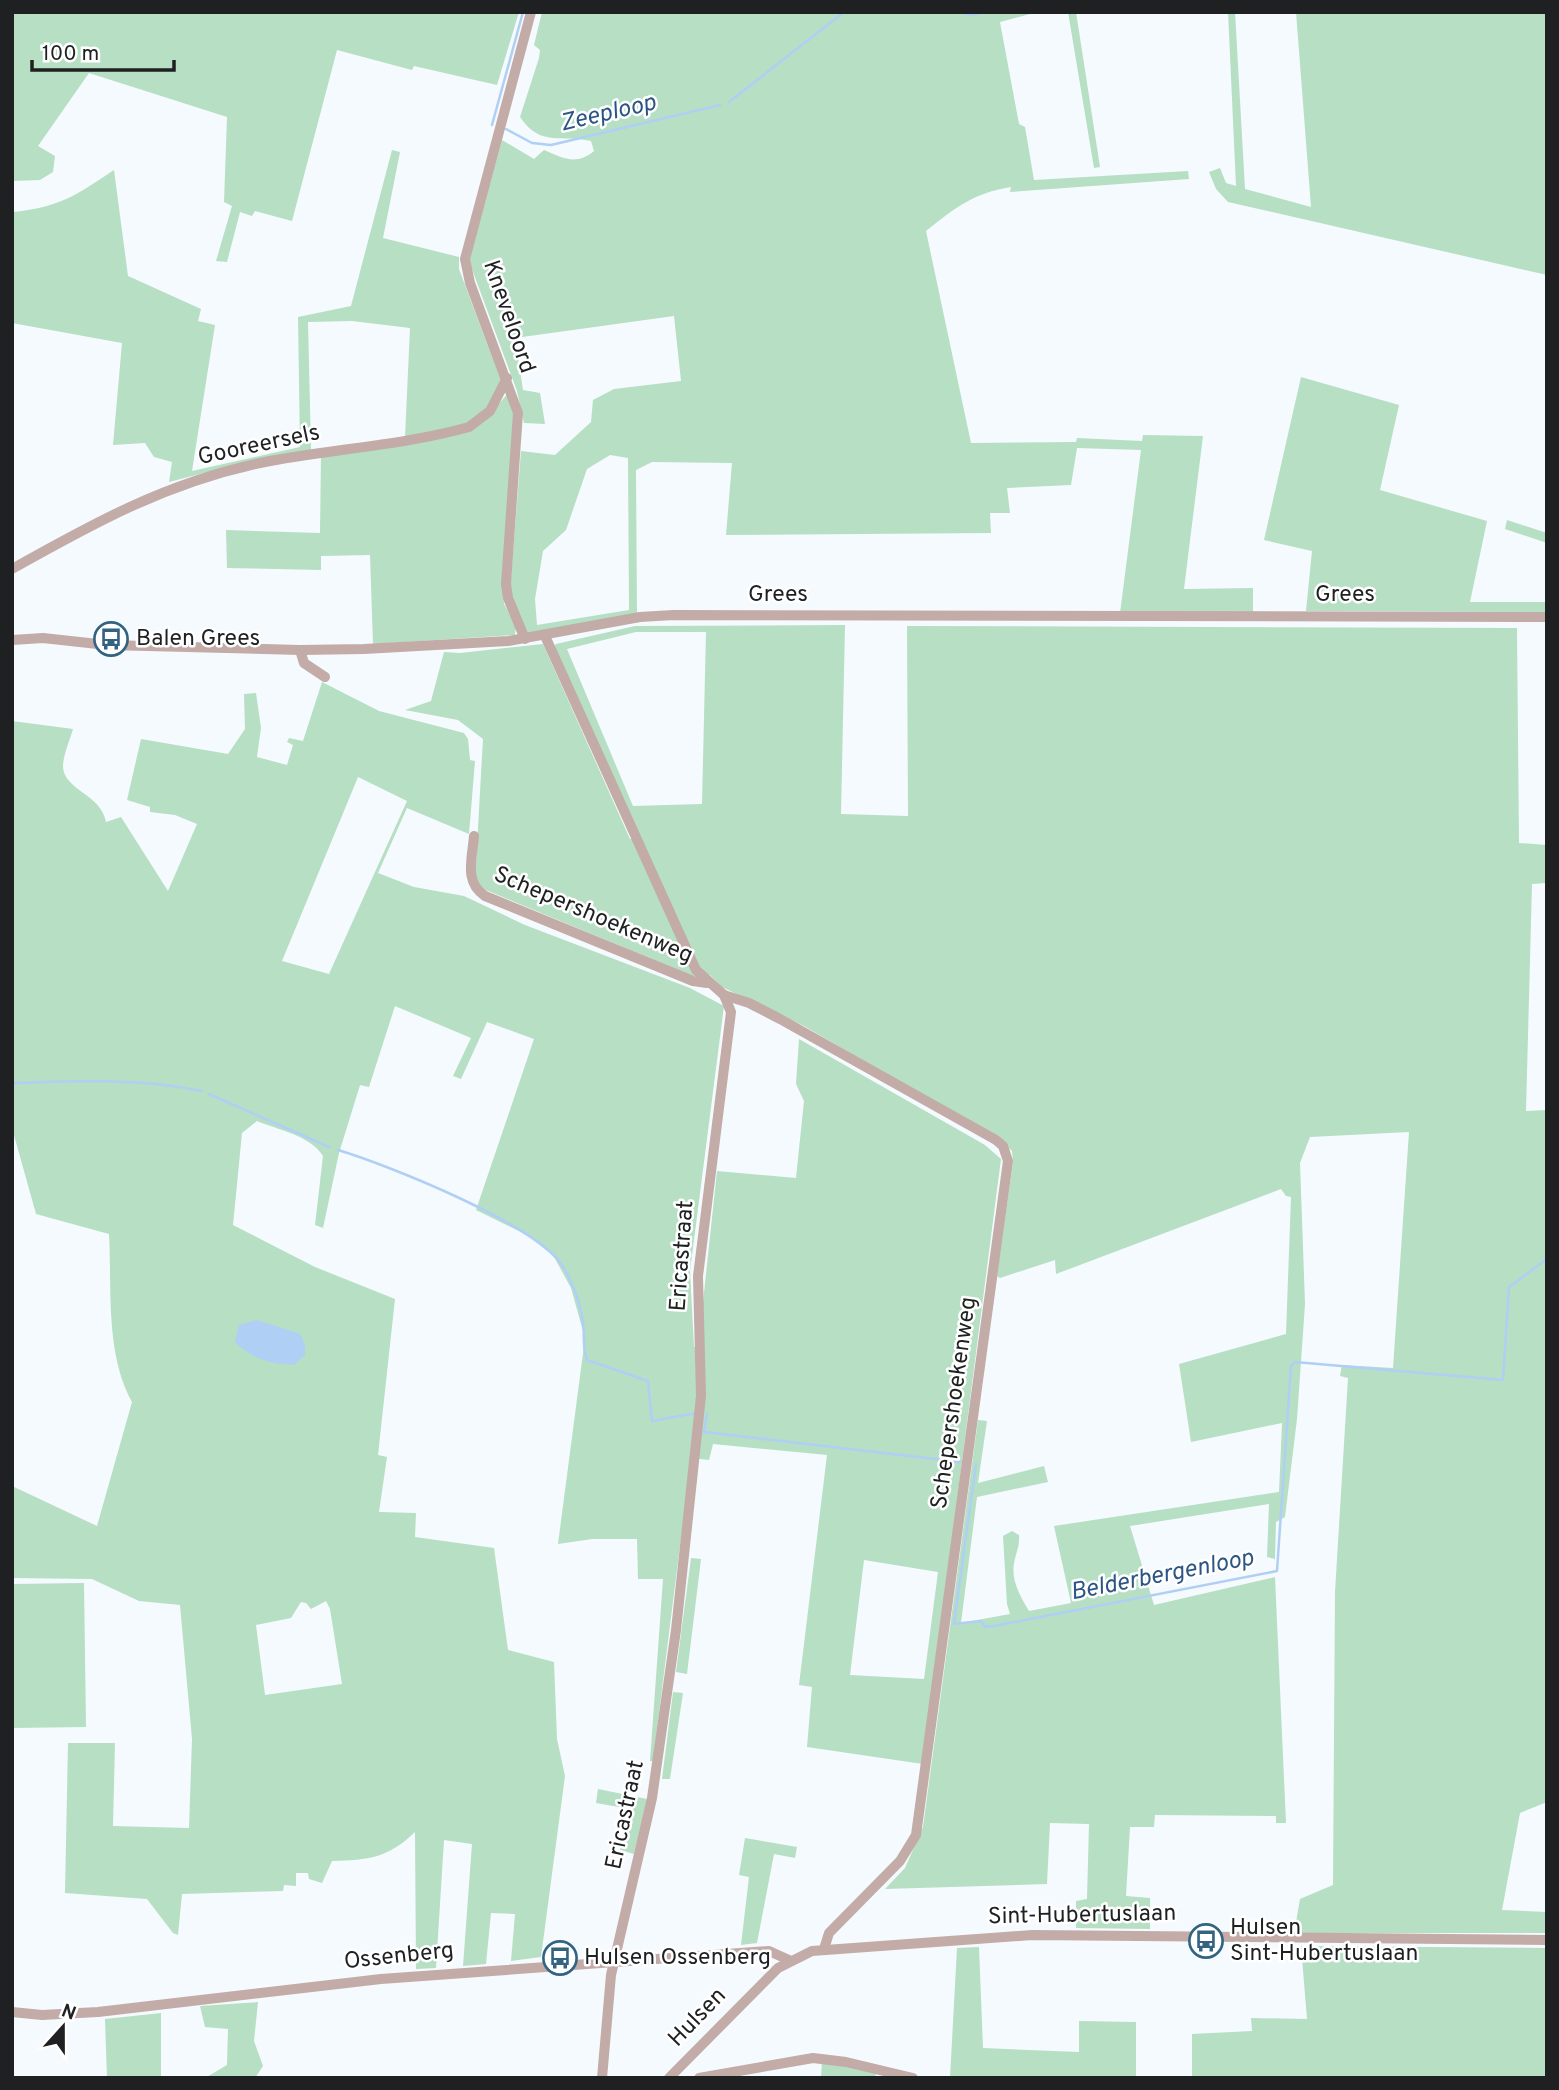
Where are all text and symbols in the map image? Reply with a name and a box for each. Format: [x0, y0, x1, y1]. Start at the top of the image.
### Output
scale bar [32, 28, 173, 72]
text: 100 m [42, 41, 99, 68]
water label: Zeeploop [557, 88, 660, 140]
street label: Kneveloord [475, 257, 541, 377]
street label: Gooreersels [195, 419, 323, 473]
street label: Grees [748, 581, 808, 610]
street label: Grees [1315, 581, 1375, 610]
bus stop icon: Balen Grees [92, 620, 130, 658]
place label: Balen Grees [136, 625, 260, 654]
street label: Schepershoekenweg [489, 861, 697, 971]
street label: Ericastraat [665, 1200, 701, 1312]
street label: Schepershoekenweg [926, 1295, 984, 1511]
water label: Belderbergenloop [1068, 1543, 1257, 1608]
street label: Ericastraat [600, 1758, 652, 1872]
street label: Sint-Hubertuslaan [988, 1900, 1176, 1932]
place label: Hulsen Sint-Hubertuslaan [1230, 1914, 1418, 1969]
bus stop icon: Hulsen Sint-Hubertuslaan [1187, 1922, 1225, 1960]
street label: Ossenberg [343, 1937, 455, 1977]
bus stop icon: Hulsen Ossenberg [541, 1939, 579, 1977]
place label: Hulsen Ossenberg [584, 1944, 771, 1973]
street label: Hulsen [663, 1982, 733, 2054]
north arrow [28, 1992, 98, 2062]
text: N [58, 1999, 79, 2027]

